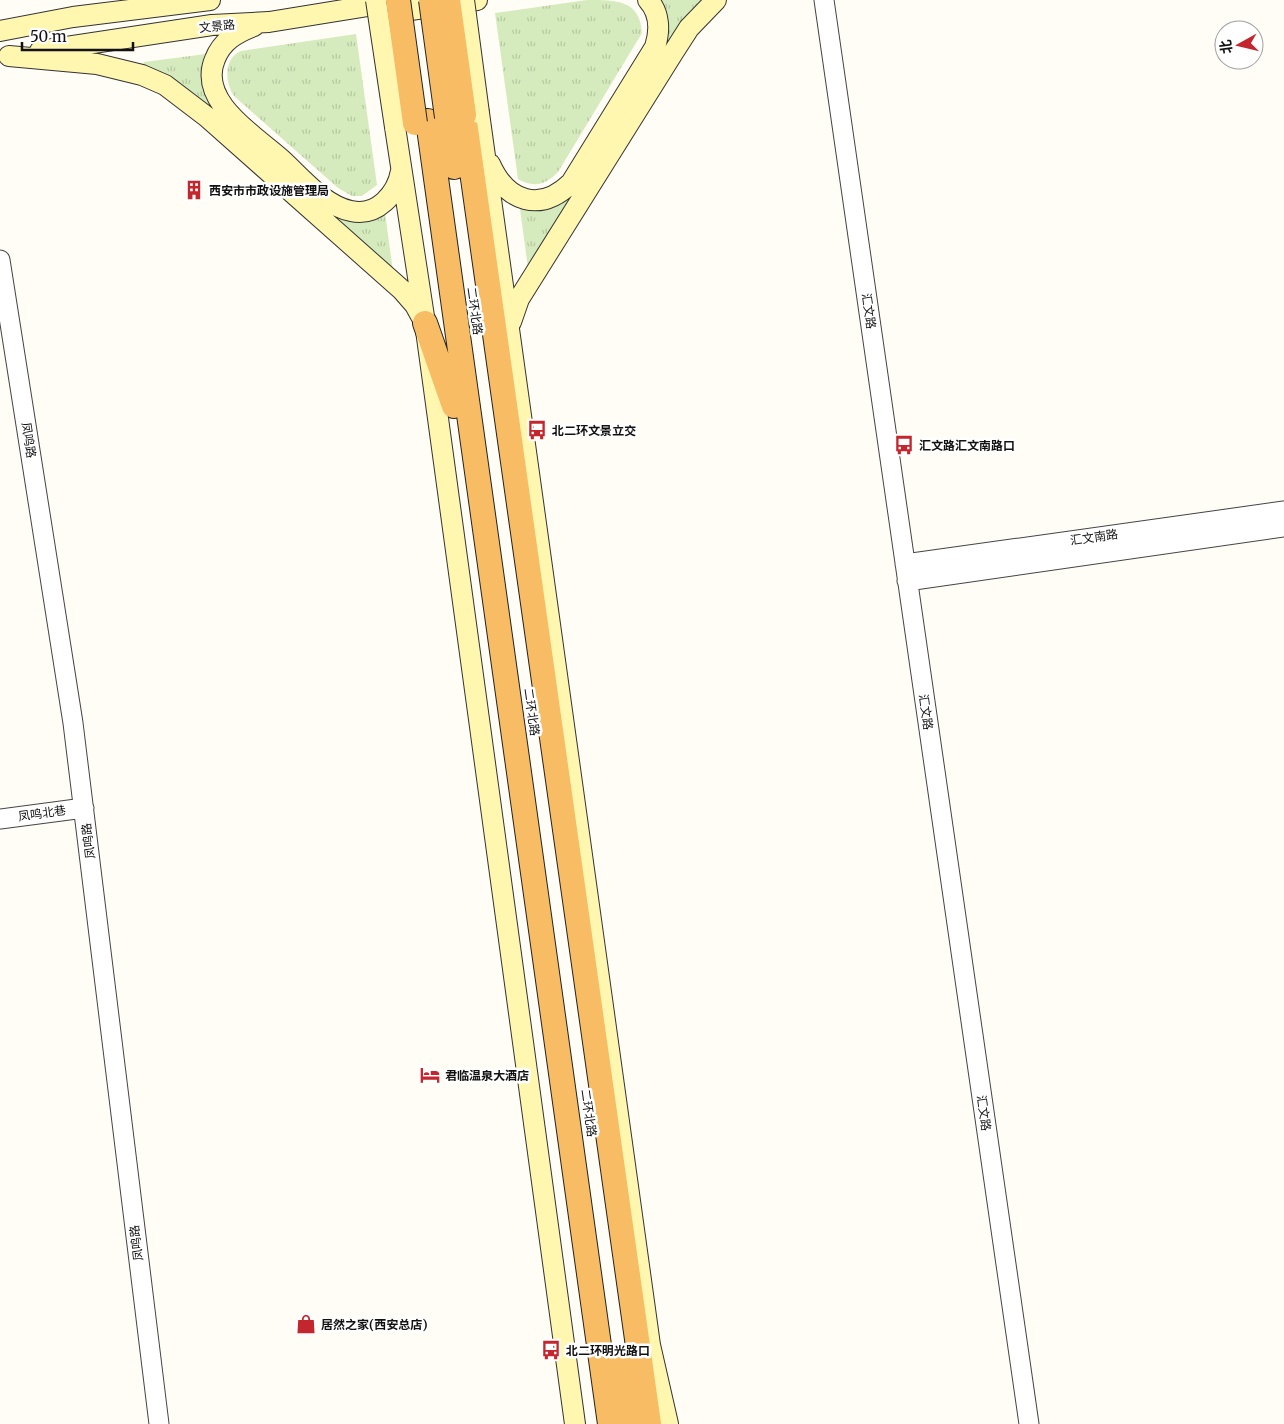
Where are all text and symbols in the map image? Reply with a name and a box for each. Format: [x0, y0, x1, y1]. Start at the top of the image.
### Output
street label: 文景路 [198, 17, 236, 35]
scale bar [22, 20, 134, 52]
north arrow [1214, 20, 1264, 70]
text: 50 m [30, 27, 67, 46]
text: 北 [1216, 39, 1236, 55]
building icon: 西安市市政设施管理局 [183, 179, 205, 201]
place label: 西安市市政设施管理局 [209, 183, 329, 198]
street label: 二环北路 [464, 286, 486, 336]
street label: 汇文路 [859, 292, 879, 330]
bus stop icon: 北二环文景立交 [526, 419, 548, 441]
street label: 凤鸣路 [19, 421, 39, 459]
place label: 北二环文景立交 [552, 423, 636, 438]
bus stop icon: 汇文路汇文南路口 [893, 434, 915, 456]
place label: 汇文路汇文南路口 [919, 438, 1015, 453]
street label: 汇文南路 [1069, 526, 1119, 548]
street label: 二环北路 [521, 687, 543, 737]
street label: 汇文路 [916, 693, 936, 731]
street label: 凤鸣北巷 [17, 802, 67, 824]
street label: 凤鸣路 [78, 822, 98, 860]
hotel icon: 君临温泉大酒店 [419, 1064, 441, 1086]
place label: 君临温泉大酒店 [445, 1068, 529, 1083]
street label: 二环北路 [578, 1088, 600, 1138]
street label: 汇文路 [974, 1094, 994, 1132]
street label: 凤鸣路 [126, 1224, 146, 1262]
shop icon: 居然之家(西安总店) [295, 1313, 317, 1335]
place label: 居然之家(西安总店) [321, 1317, 428, 1332]
bus stop icon: 北二环明光路口 [540, 1339, 562, 1361]
place label: 北二环明光路口 [566, 1343, 650, 1358]

